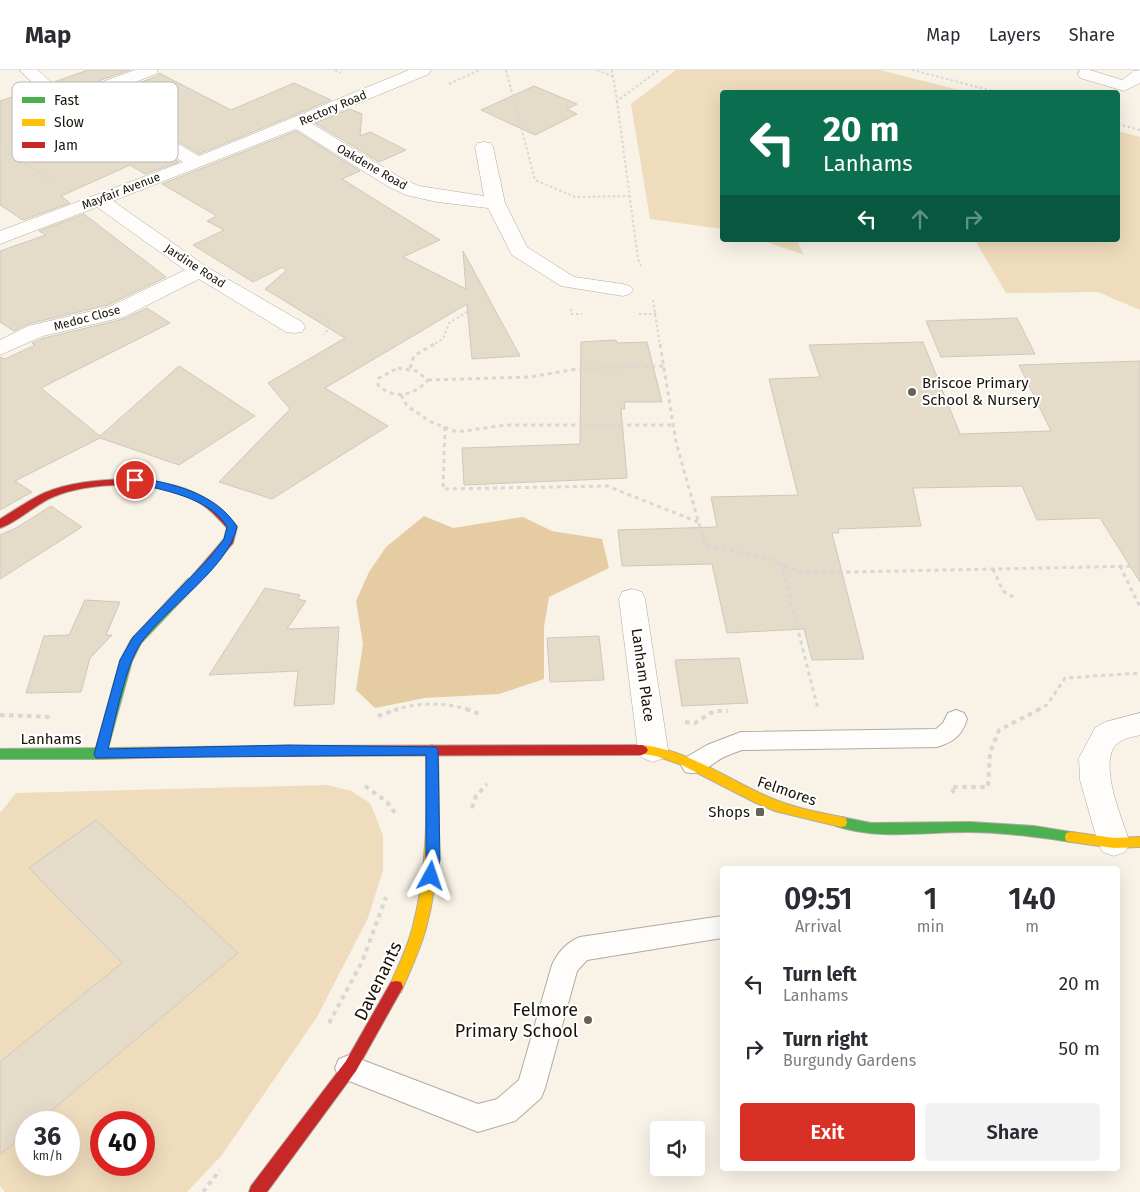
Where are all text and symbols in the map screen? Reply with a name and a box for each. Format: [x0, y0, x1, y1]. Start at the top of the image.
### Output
text: Map [25, 21, 71, 49]
text: Map [926, 24, 961, 46]
text: Layers [989, 24, 1041, 46]
text: Share [1069, 24, 1115, 46]
legend [12, 82, 178, 162]
street label: Rectory Road [297, 88, 369, 128]
text: Fast [54, 92, 80, 109]
text: 20 m [823, 108, 899, 150]
icon: left [740, 110, 805, 175]
text: Slow [54, 114, 84, 131]
text: Jam [54, 137, 78, 154]
street label: Oakdene Road [334, 141, 410, 193]
text: Lanhams [823, 150, 913, 177]
street label: Mayfair Avenue [80, 170, 162, 212]
icon: left [853, 205, 881, 233]
icon: ahead [906, 205, 934, 233]
icon: right [959, 205, 987, 233]
street label: Jardine Road [162, 241, 228, 291]
street label: Medoc Close [52, 302, 122, 334]
place label: Briscoe Primary School & Nursery [922, 374, 1040, 409]
marker: Briscoe Primary School & Nursery [906, 386, 918, 398]
pin [114, 459, 156, 501]
icon: arrive [121, 466, 149, 494]
street label: Lanham Place [628, 627, 658, 723]
street label: Lanhams [20, 730, 82, 748]
street label: Felmores [755, 772, 819, 810]
place label: Shops [708, 803, 750, 821]
marker: Shops [754, 806, 766, 818]
position arrow [404, 849, 456, 901]
text: 09:51 [784, 881, 853, 917]
text: 1 [924, 881, 937, 917]
text: 140 [1008, 881, 1056, 917]
text: Arrival [795, 917, 842, 936]
text: min [917, 917, 944, 936]
text: m [1025, 917, 1039, 936]
street label: Davenants [349, 938, 407, 1024]
text: Turn left [783, 963, 857, 986]
icon: left [740, 970, 768, 998]
text: 20 m [1059, 972, 1100, 995]
text: Lanhams [783, 986, 848, 1005]
place label: Felmore Primary School [455, 999, 578, 1042]
marker: Felmore Primary School [582, 1014, 594, 1026]
text: Turn right [783, 1028, 868, 1051]
icon: right [740, 1035, 768, 1063]
text: 50 m [1059, 1037, 1100, 1060]
text: Burgundy Gardens [783, 1051, 916, 1070]
button: Exit [740, 1103, 915, 1161]
button: Share [925, 1103, 1100, 1161]
speed limit sign: 40 [90, 1111, 155, 1176]
map controls [650, 1121, 705, 1176]
button: sound [650, 1121, 705, 1176]
text: 36 [34, 1122, 61, 1152]
text: km/h [33, 1149, 62, 1163]

